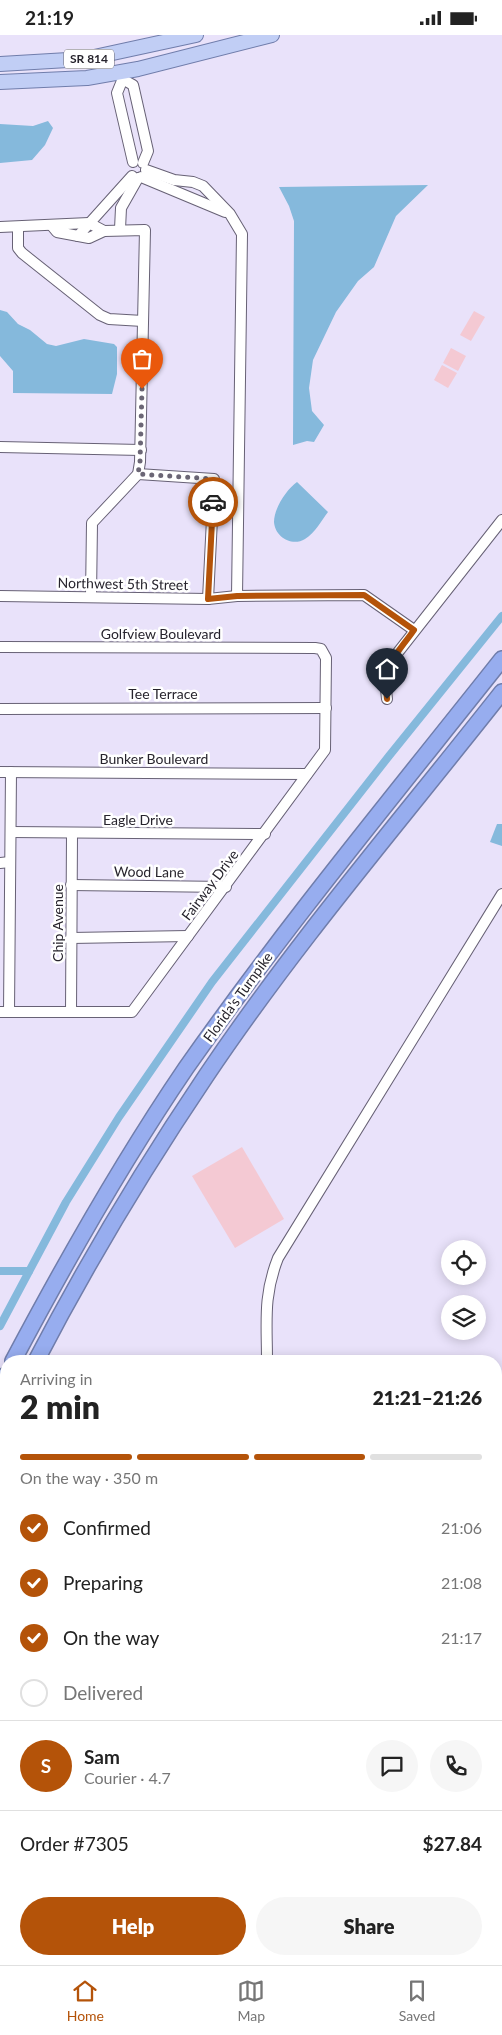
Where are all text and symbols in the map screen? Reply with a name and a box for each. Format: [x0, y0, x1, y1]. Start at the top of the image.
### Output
text: 21:19 [25, 6, 74, 29]
road number: SR 814 [64, 49, 114, 69]
pin [121, 338, 163, 389]
icon: bag [128, 345, 156, 373]
courier [188, 477, 238, 527]
icon: car [199, 488, 227, 516]
street label: Northwest 5th Street [58, 574, 188, 593]
street label: Golfview Boulevard [101, 625, 221, 642]
pin [366, 648, 408, 699]
icon: home [373, 655, 401, 683]
street label: Tee Terrace [128, 685, 198, 702]
street label: Bunker Boulevard [100, 750, 208, 767]
street label: Eagle Drive [103, 811, 173, 828]
street label: Fairway Drive [178, 846, 242, 923]
street label: Wood Lane [114, 862, 184, 881]
street label: Chip Avenue [49, 884, 66, 962]
street label: Florida's Turnpike [199, 948, 276, 1045]
map controls [441, 1240, 486, 1340]
button: locate [441, 1240, 486, 1285]
button: layers [441, 1295, 486, 1340]
text: Arriving in [20, 1369, 93, 1388]
text: 21:21–21:26 [373, 1386, 482, 1409]
text: 2 min [20, 1387, 100, 1426]
text: On the way · 350 m [20, 1468, 158, 1487]
icon: check [20, 1514, 48, 1542]
text: Confirmed [63, 1516, 151, 1539]
text: 21:06 [441, 1518, 482, 1537]
icon: check [20, 1569, 48, 1597]
text: Preparing [63, 1571, 143, 1594]
text: 21:08 [441, 1573, 482, 1592]
icon: check [20, 1624, 48, 1652]
text: On the way [63, 1626, 159, 1649]
text: 21:17 [441, 1628, 482, 1647]
text: Delivered [63, 1681, 143, 1704]
button: chat [366, 1740, 418, 1792]
button: phone [430, 1740, 482, 1792]
text: Sam [84, 1745, 120, 1768]
text: S [41, 1754, 51, 1777]
text: Courier · 4.7 [84, 1768, 171, 1787]
text: Order #7305 [20, 1832, 129, 1855]
text: $27.84 [422, 1832, 482, 1855]
button: Help [20, 1897, 246, 1955]
button: Share [256, 1897, 482, 1955]
tab: Home [67, 1977, 104, 2024]
tab: Map [237, 1977, 265, 2024]
tab: Saved [399, 1977, 435, 2024]

